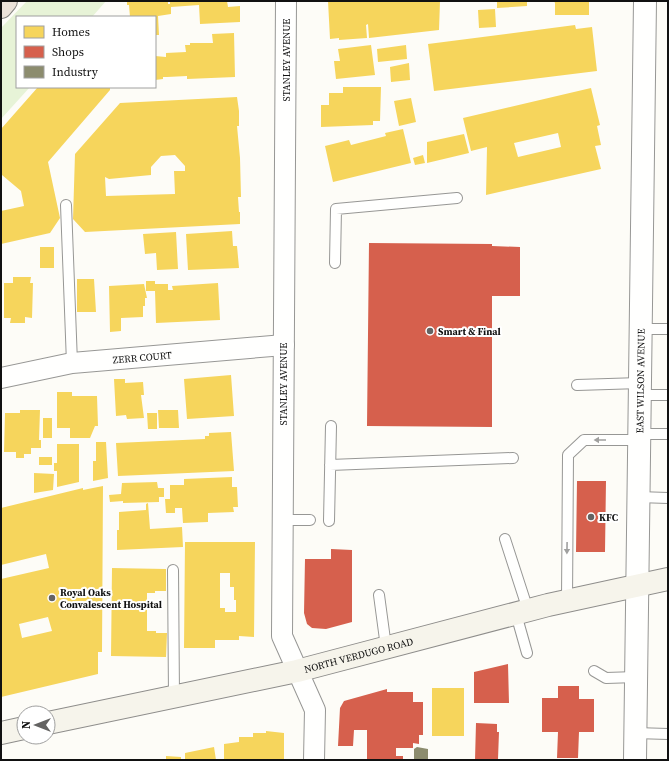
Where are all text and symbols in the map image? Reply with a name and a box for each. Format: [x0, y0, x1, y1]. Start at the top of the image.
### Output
legend [16, 16, 156, 88]
street label: STANLEY AVENUE [280, 19, 293, 101]
text: Homes [52, 24, 90, 40]
text: Shops [52, 44, 84, 60]
text: Industry [52, 64, 99, 80]
place label: Smart & Final [438, 325, 501, 338]
marker: Smart & Final [425, 326, 435, 336]
street label: EAST WILSON AVENUE [633, 328, 647, 434]
street label: STANLEY AVENUE [277, 343, 290, 425]
street label: ZERR COURT [112, 348, 172, 366]
one-way arrow [593, 437, 606, 443]
place label: KFC [599, 511, 618, 524]
marker: KFC [586, 512, 596, 522]
one-way arrow [564, 542, 570, 555]
place label: Royal Oaks Convalescent Hospital [60, 586, 162, 611]
marker: Royal Oaks Convalescent Hospital [47, 593, 57, 603]
street label: NORTH VERDUGO ROAD [303, 634, 415, 675]
north arrow [16, 705, 56, 745]
text: N [19, 721, 34, 729]

